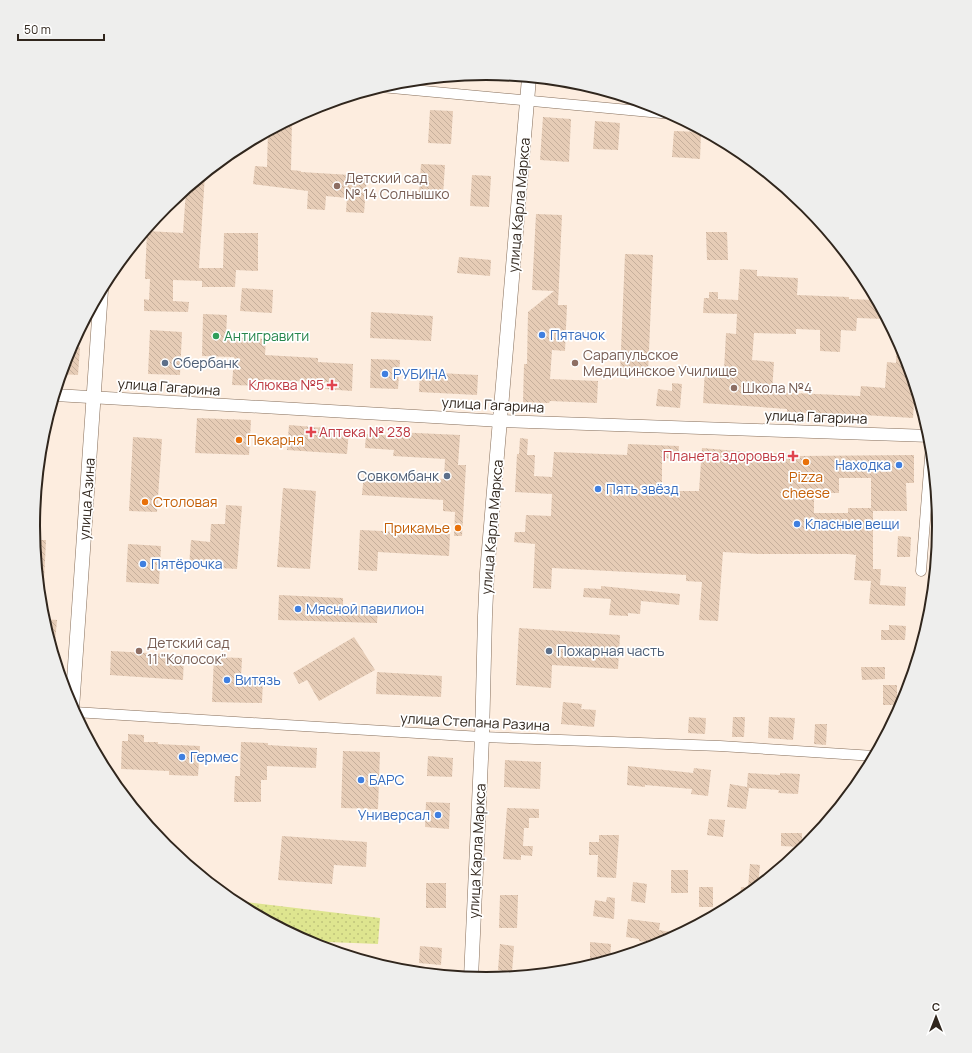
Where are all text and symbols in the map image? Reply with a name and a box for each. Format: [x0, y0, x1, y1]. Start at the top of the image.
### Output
scale bar [18, 16, 104, 42]
text: 50 m [24, 21, 51, 38]
street label: улица Карла Маркса [503, 137, 534, 273]
place label: Детский сад № 14 Солнышко [345, 168, 450, 203]
marker: Детский сад № 14 Солнышко [332, 181, 342, 191]
place label: Пятачок [550, 325, 606, 344]
place label: Антигравити [224, 326, 309, 345]
marker: Пятачок [537, 330, 547, 340]
marker: Антигравити [211, 331, 221, 341]
place label: Сарапульское Медицинское Училище [583, 345, 737, 380]
place label: Сбербанк [173, 353, 240, 372]
marker: Сбербанк [160, 358, 170, 368]
marker: Сарапульское Медицинское Училище [570, 358, 580, 368]
place label: РУБИНА [393, 364, 447, 383]
marker: РУБИНА [380, 369, 390, 379]
street label: улица Гагарина [117, 373, 221, 400]
place label: Клюква №5 [249, 375, 324, 394]
place label: Школа №4 [742, 378, 812, 397]
marker: Клюква №5 [327, 380, 337, 390]
marker: Школа №4 [729, 383, 739, 393]
street label: улица Гагарина [441, 392, 545, 417]
street label: улица Гагарина [764, 405, 868, 428]
place label: Аптека № 238 [319, 422, 411, 441]
marker: Аптека № 238 [306, 427, 316, 437]
place label: Пекарня [247, 430, 304, 449]
marker: Пекарня [234, 435, 244, 445]
place label: Планета здоровья [663, 446, 785, 465]
marker: Планета здоровья [788, 451, 798, 461]
place label: Находка [835, 455, 891, 474]
street label: улица Азина [74, 457, 99, 541]
marker: Pizza cheese [801, 457, 811, 467]
street label: улица Карла Маркса [476, 459, 507, 595]
marker: Находка [894, 460, 904, 470]
place label: Совкомбанк [357, 466, 440, 485]
place label: Pizza cheese [782, 467, 830, 502]
marker: Совкомбанк [442, 471, 452, 481]
place label: Пять звёзд [606, 479, 679, 498]
marker: Пять звёзд [593, 484, 603, 494]
place label: Столовая [153, 492, 218, 511]
marker: Столовая [140, 497, 150, 507]
place label: Класные вещи [805, 514, 899, 533]
place label: Прикамье [384, 518, 450, 537]
marker: Класные вещи [792, 519, 802, 529]
marker: Прикамье [453, 523, 463, 533]
place label: Пятёрочка [151, 554, 223, 573]
marker: Пятёрочка [138, 559, 148, 569]
place label: Мясной павилион [306, 599, 424, 618]
marker: Мясной павилион [293, 604, 303, 614]
place label: Детский сад 11 "Колосок" [147, 633, 230, 668]
place label: Пожарная часть [557, 641, 665, 660]
marker: Детский сад 11 "Колосок" [134, 646, 144, 656]
marker: Пожарная часть [544, 646, 554, 656]
place label: Витязь [235, 670, 281, 689]
marker: Витязь [222, 675, 232, 685]
street label: улица Степана Разина [400, 708, 550, 735]
place label: Гермес [190, 747, 239, 766]
marker: Гермес [177, 752, 187, 762]
place label: БАРС [369, 770, 405, 789]
marker: БАРС [356, 775, 366, 785]
street label: улица Карла Маркса [463, 783, 490, 919]
place label: Универсал [358, 805, 430, 824]
marker: Универсал [433, 810, 443, 820]
north arrow [916, 997, 956, 1037]
text: С [932, 999, 940, 1014]

